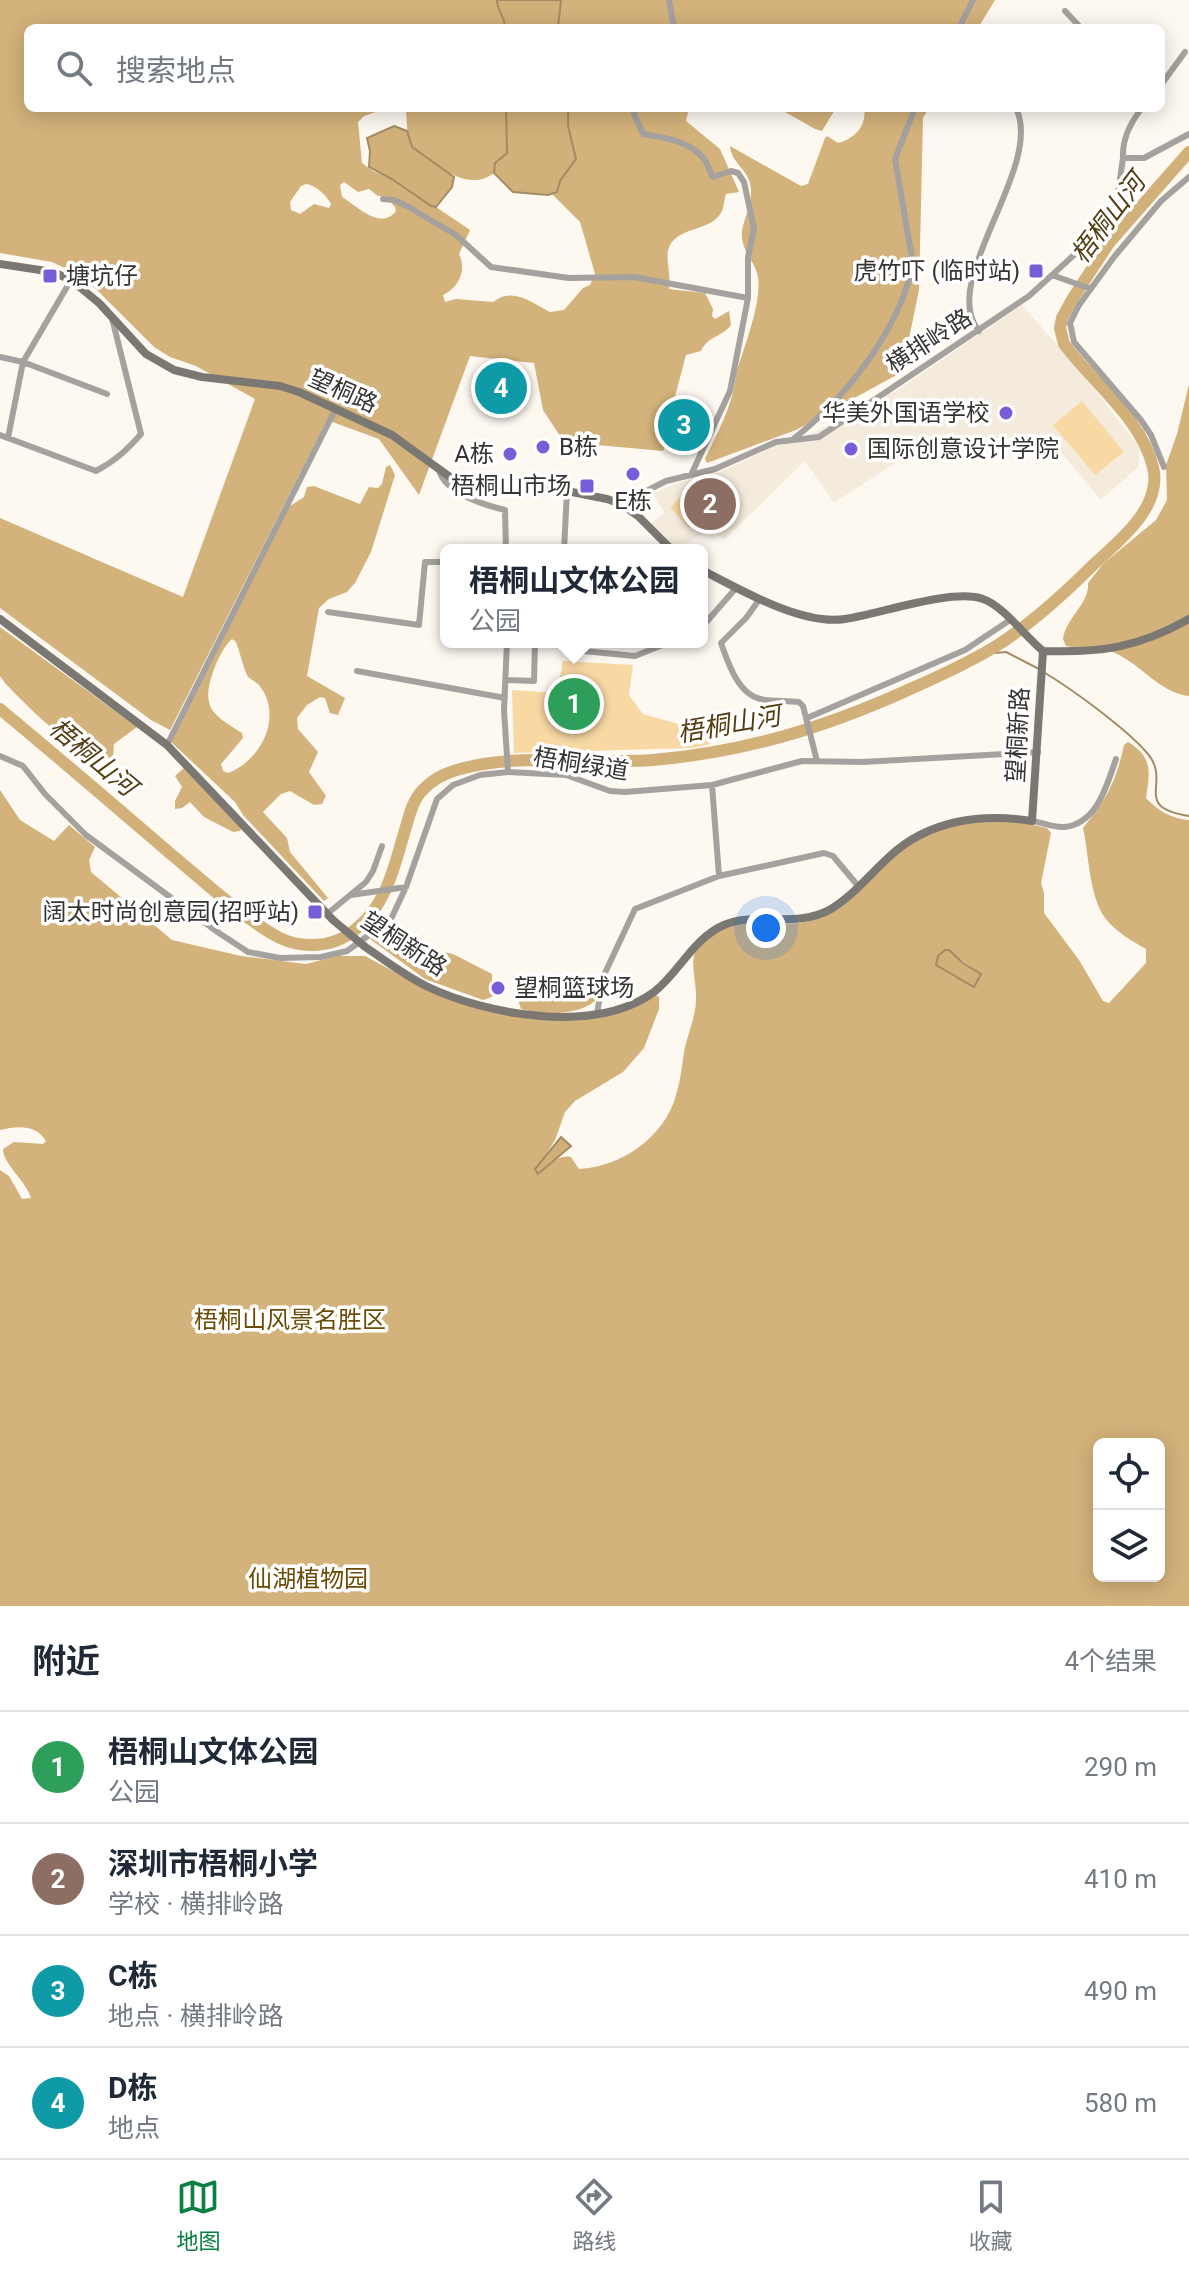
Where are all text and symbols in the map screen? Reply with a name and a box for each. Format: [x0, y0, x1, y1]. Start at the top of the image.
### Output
search box [24, 24, 1165, 112]
icon: search [52, 46, 96, 90]
text: 搜索地点 [116, 53, 236, 88]
water label: 梧桐山河 [1065, 163, 1154, 269]
place label: 虎竹吓 (临时站) [853, 257, 1020, 285]
place label: 塘坑仔 [66, 262, 138, 290]
marker: 虎竹吓 (临时站) [1027, 262, 1045, 280]
marker: 塘坑仔 [41, 267, 59, 285]
street label: 横排岭路 [881, 303, 977, 379]
pin: 4 [475, 358, 527, 418]
street label: 望桐路 [304, 364, 382, 418]
pin: 3 [658, 395, 710, 455]
place label: 华美外国语学校 [822, 399, 990, 427]
marker: 华美外国语学校 [997, 404, 1015, 422]
place label: B栋 [559, 433, 598, 461]
place label: 国际创意设计学院 [867, 435, 1059, 463]
marker: B栋 [534, 438, 552, 456]
place label: A栋 [454, 440, 494, 468]
marker: 国际创意设计学院 [842, 440, 860, 458]
marker: A栋 [501, 445, 519, 463]
marker: E栋 [624, 465, 642, 483]
place label: 梧桐山市场 [451, 472, 571, 500]
pin: 2 [684, 474, 736, 534]
marker: 梧桐山市场 [578, 477, 596, 495]
place label: E栋 [614, 487, 652, 515]
popup [440, 544, 708, 648]
text: 梧桐山文体公园 [469, 563, 679, 598]
text: 公园 [469, 606, 521, 636]
pin: 1 [548, 674, 600, 734]
street label: 望桐新路 [1002, 686, 1034, 784]
water label: 梧桐山河 [675, 699, 788, 748]
water label: 梧桐山河 [44, 712, 146, 805]
street label: 梧桐绿道 [531, 743, 631, 785]
place label: 阔太时尚创意园(招呼站) [42, 898, 299, 926]
marker: 阔太时尚创意园(招呼站) [306, 903, 324, 921]
street label: 望桐新路 [356, 906, 452, 982]
your location [746, 908, 786, 948]
place label: 望桐篮球场 [514, 974, 634, 1002]
marker: 望桐篮球场 [489, 979, 507, 997]
park label: 梧桐山风景名胜区 [194, 1306, 386, 1334]
map controls [1093, 1438, 1165, 1582]
button: locate [1093, 1438, 1165, 1510]
button: layers [1093, 1510, 1165, 1582]
park label: 仙湖植物园 [248, 1565, 368, 1593]
text: 附近 [32, 1641, 100, 1681]
text: 4个结果 [1064, 1646, 1157, 1676]
text: 梧桐山文体公园 [108, 1734, 318, 1769]
text: 1 [51, 1752, 65, 1782]
text: 290 m [1084, 1752, 1157, 1782]
text: 公园 [108, 1777, 160, 1807]
text: 深圳市梧桐小学 [108, 1846, 318, 1881]
text: 2 [51, 1864, 65, 1894]
text: 410 m [1084, 1864, 1157, 1894]
text: 学校 · 横排岭路 [108, 1889, 284, 1919]
text: C栋 [108, 1958, 158, 1993]
text: 3 [51, 1976, 65, 2006]
text: 490 m [1084, 1976, 1157, 2006]
text: 地点 · 横排岭路 [108, 2001, 284, 2031]
text: D栋 [108, 2070, 158, 2105]
text: 4 [51, 2088, 65, 2118]
text: 580 m [1084, 2088, 1157, 2118]
text: 地点 [108, 2113, 160, 2143]
tab: 地图 [176, 2175, 220, 2255]
tab: 路线 [572, 2175, 617, 2255]
tab: 收藏 [969, 2175, 1013, 2255]

